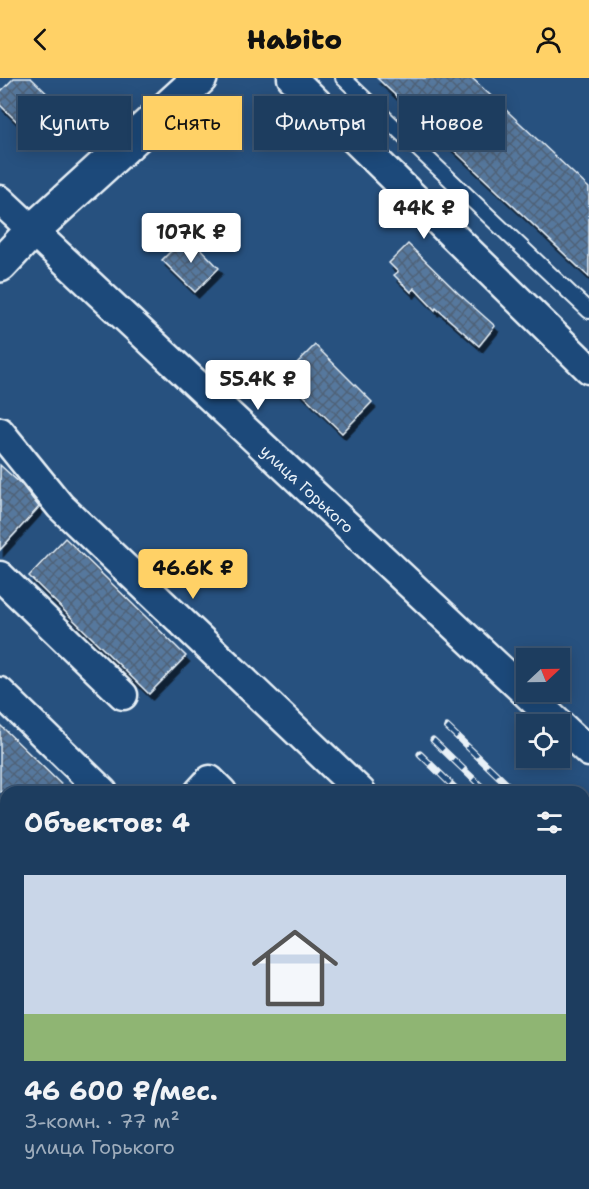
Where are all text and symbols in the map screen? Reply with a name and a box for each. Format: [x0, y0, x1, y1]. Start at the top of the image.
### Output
text: Habito [247, 21, 342, 58]
icon: back [24, 23, 57, 56]
icon: person [532, 23, 565, 56]
chip: Купить [18, 96, 131, 150]
chip: Снять [143, 96, 242, 150]
chip: Фильтры [254, 96, 387, 150]
chip: Новое [399, 96, 505, 150]
pin: 44K ₽ [382, 189, 466, 240]
text: 44K ₽ [393, 195, 455, 221]
pin: 107K ₽ [142, 213, 240, 264]
text: 107K ₽ [156, 219, 226, 245]
pin: 55.4K ₽ [203, 360, 313, 411]
text: 55.4K ₽ [219, 366, 297, 392]
street label: улица Горького [256, 440, 358, 538]
pin: 46.6K ₽ [138, 549, 248, 600]
text: 46.6K ₽ [152, 555, 234, 581]
north arrow [516, 648, 570, 702]
map controls [516, 648, 570, 768]
button: locate [516, 714, 570, 768]
text: Объектов: 4 [24, 805, 190, 840]
icon: filters [533, 806, 566, 839]
icon: home [241, 914, 349, 1022]
text: 46 600 ₽/мес. [24, 1073, 218, 1108]
text: 3-комн. · 77 m² [24, 1108, 180, 1134]
text: улица Горького [24, 1134, 175, 1160]

